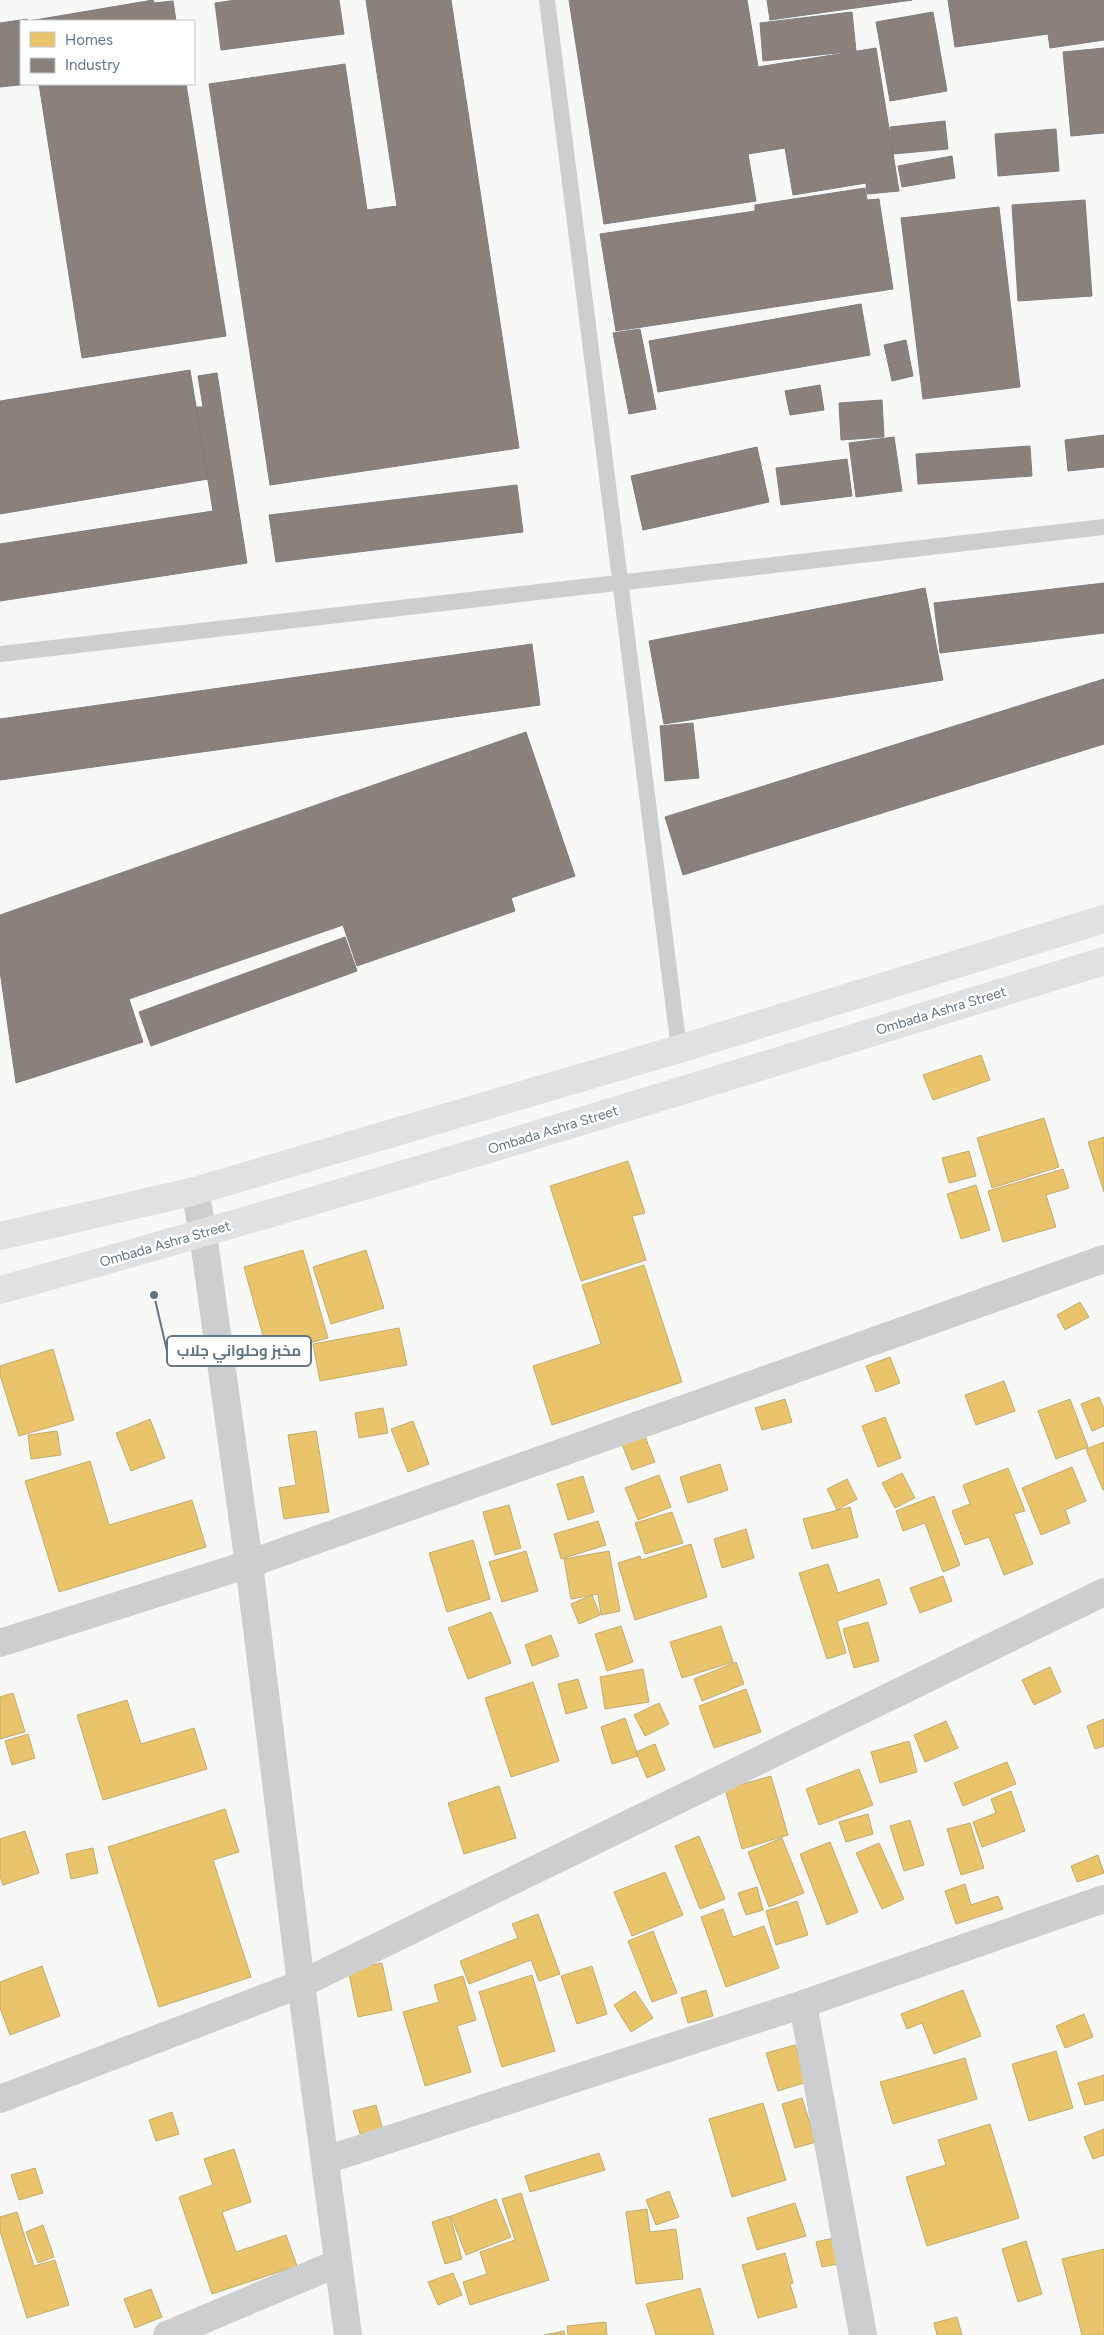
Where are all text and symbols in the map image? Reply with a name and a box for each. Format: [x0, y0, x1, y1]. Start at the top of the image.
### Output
legend [20, 20, 195, 85]
text: Homes [65, 31, 113, 49]
text: Industry [65, 56, 120, 74]
street label: Ombada Ashra Street [874, 983, 1008, 1039]
street label: Ombada Ashra Street [486, 1102, 620, 1158]
street label: Ombada Ashra Street [98, 1217, 232, 1271]
callout: مخبز وحلواني جلاب [167, 1336, 311, 1366]
text: مخبز وحلواني جلاب [177, 1342, 301, 1363]

